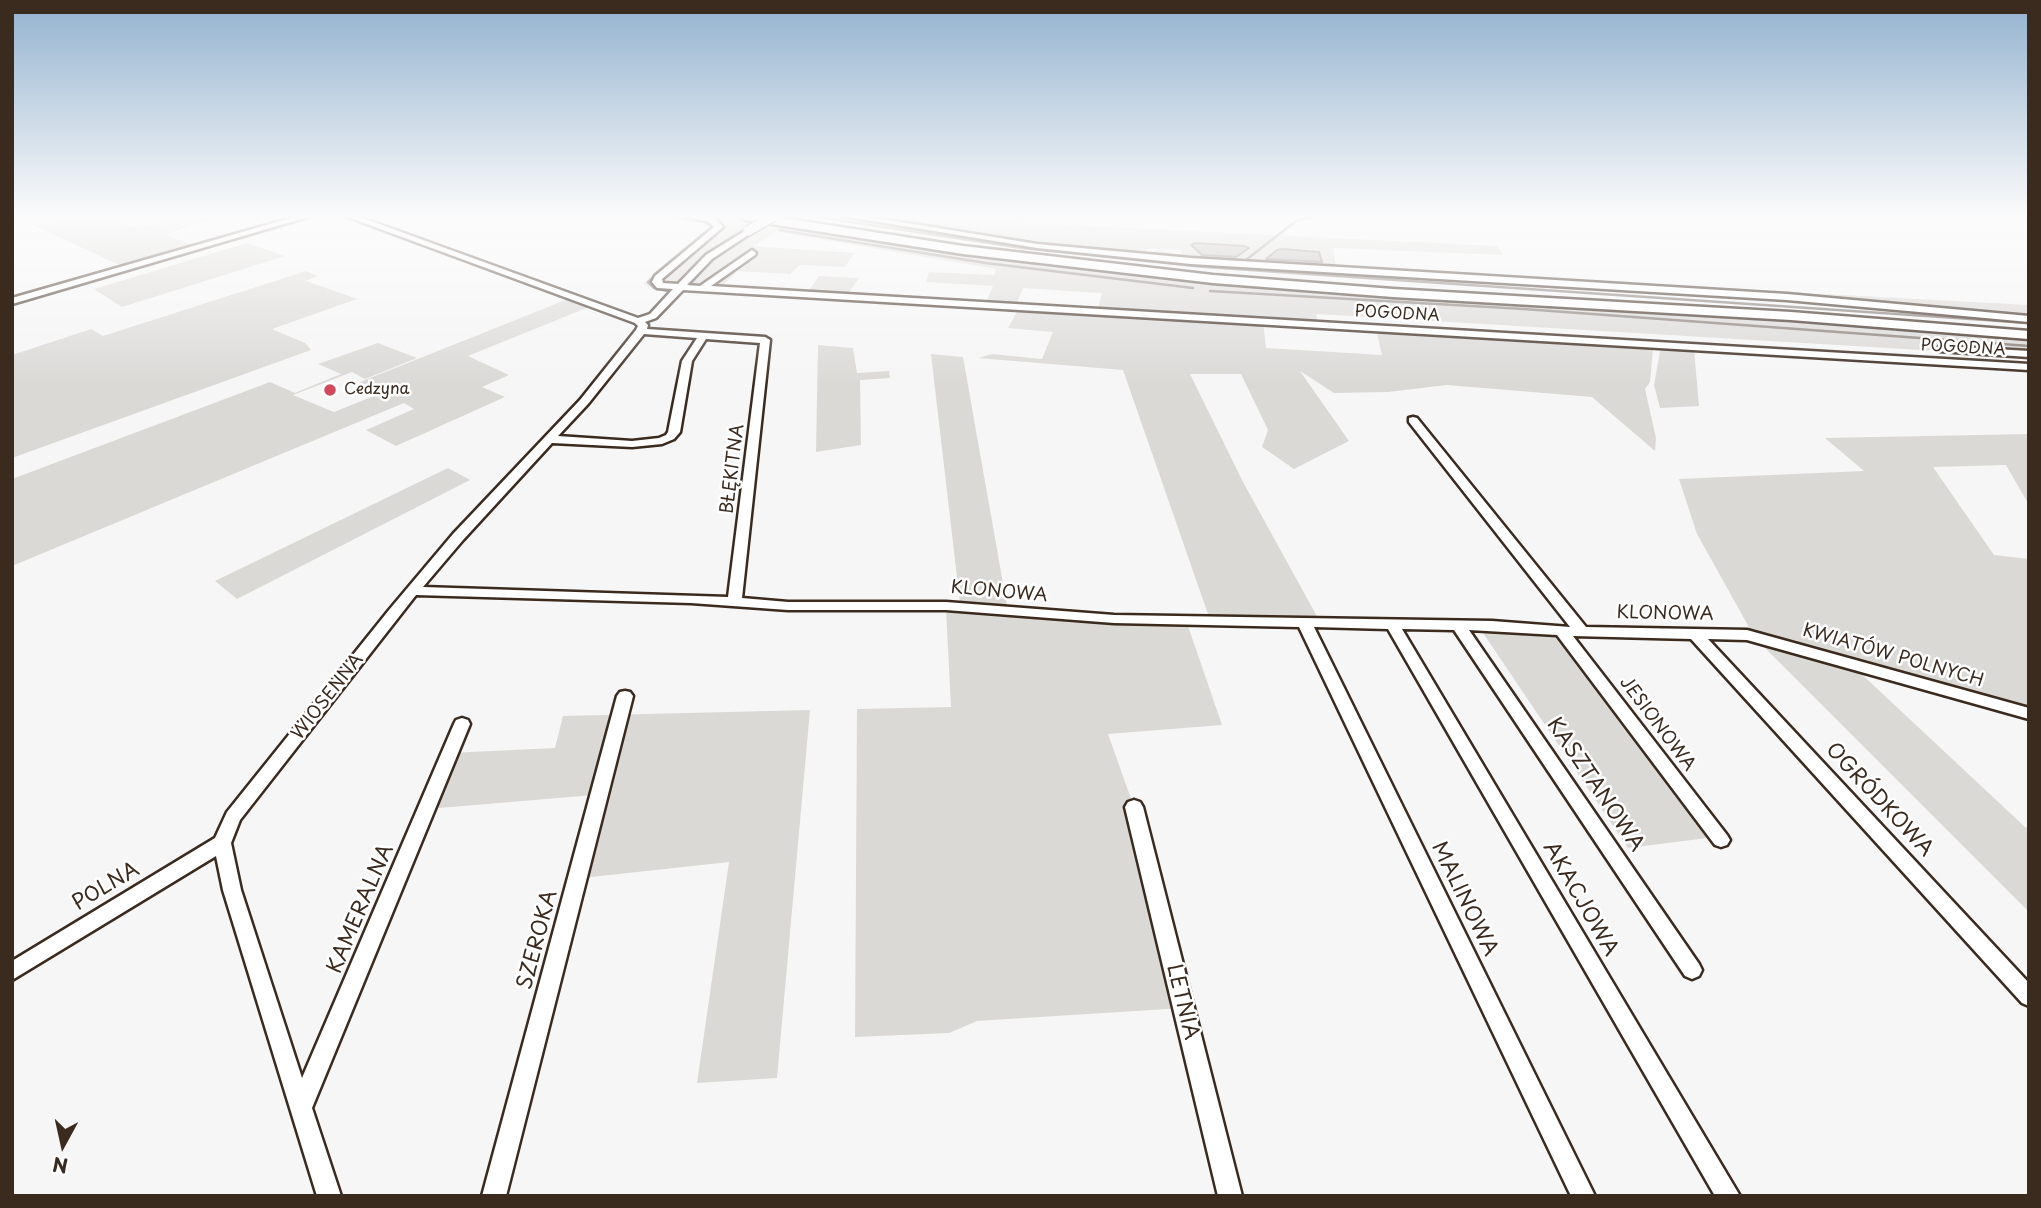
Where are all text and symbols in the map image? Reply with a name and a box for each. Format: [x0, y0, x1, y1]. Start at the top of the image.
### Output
street label: POGODNA [1354, 302, 1440, 326]
street label: POGODNA [1920, 336, 2006, 360]
place label: Cedzyna [344, 380, 409, 400]
marker: Cedzyna [322, 382, 338, 398]
street label: BŁĘKITNA [717, 423, 749, 515]
street label: KLONOWA [950, 577, 1048, 607]
street label: KLONOWA [1616, 602, 1714, 626]
street label: KWIATÓW POLNYCH [1800, 620, 1986, 692]
street label: WIOSENNA [288, 650, 368, 744]
street label: JESIONOWA [1614, 672, 1700, 776]
street label: KASZTANOWA [1541, 713, 1649, 857]
street label: OGRÓDKOWA [1820, 738, 1938, 862]
street label: AKACJOWA [1537, 837, 1623, 961]
street label: MALINOWA [1425, 838, 1503, 960]
street label: KAMERALNA [322, 841, 400, 977]
street label: POLNA [68, 857, 144, 917]
street label: SZEROKA [513, 888, 563, 992]
street label: LETNIA [1160, 962, 1204, 1042]
north arrow [28, 1110, 98, 1180]
text: N [51, 1151, 69, 1181]

